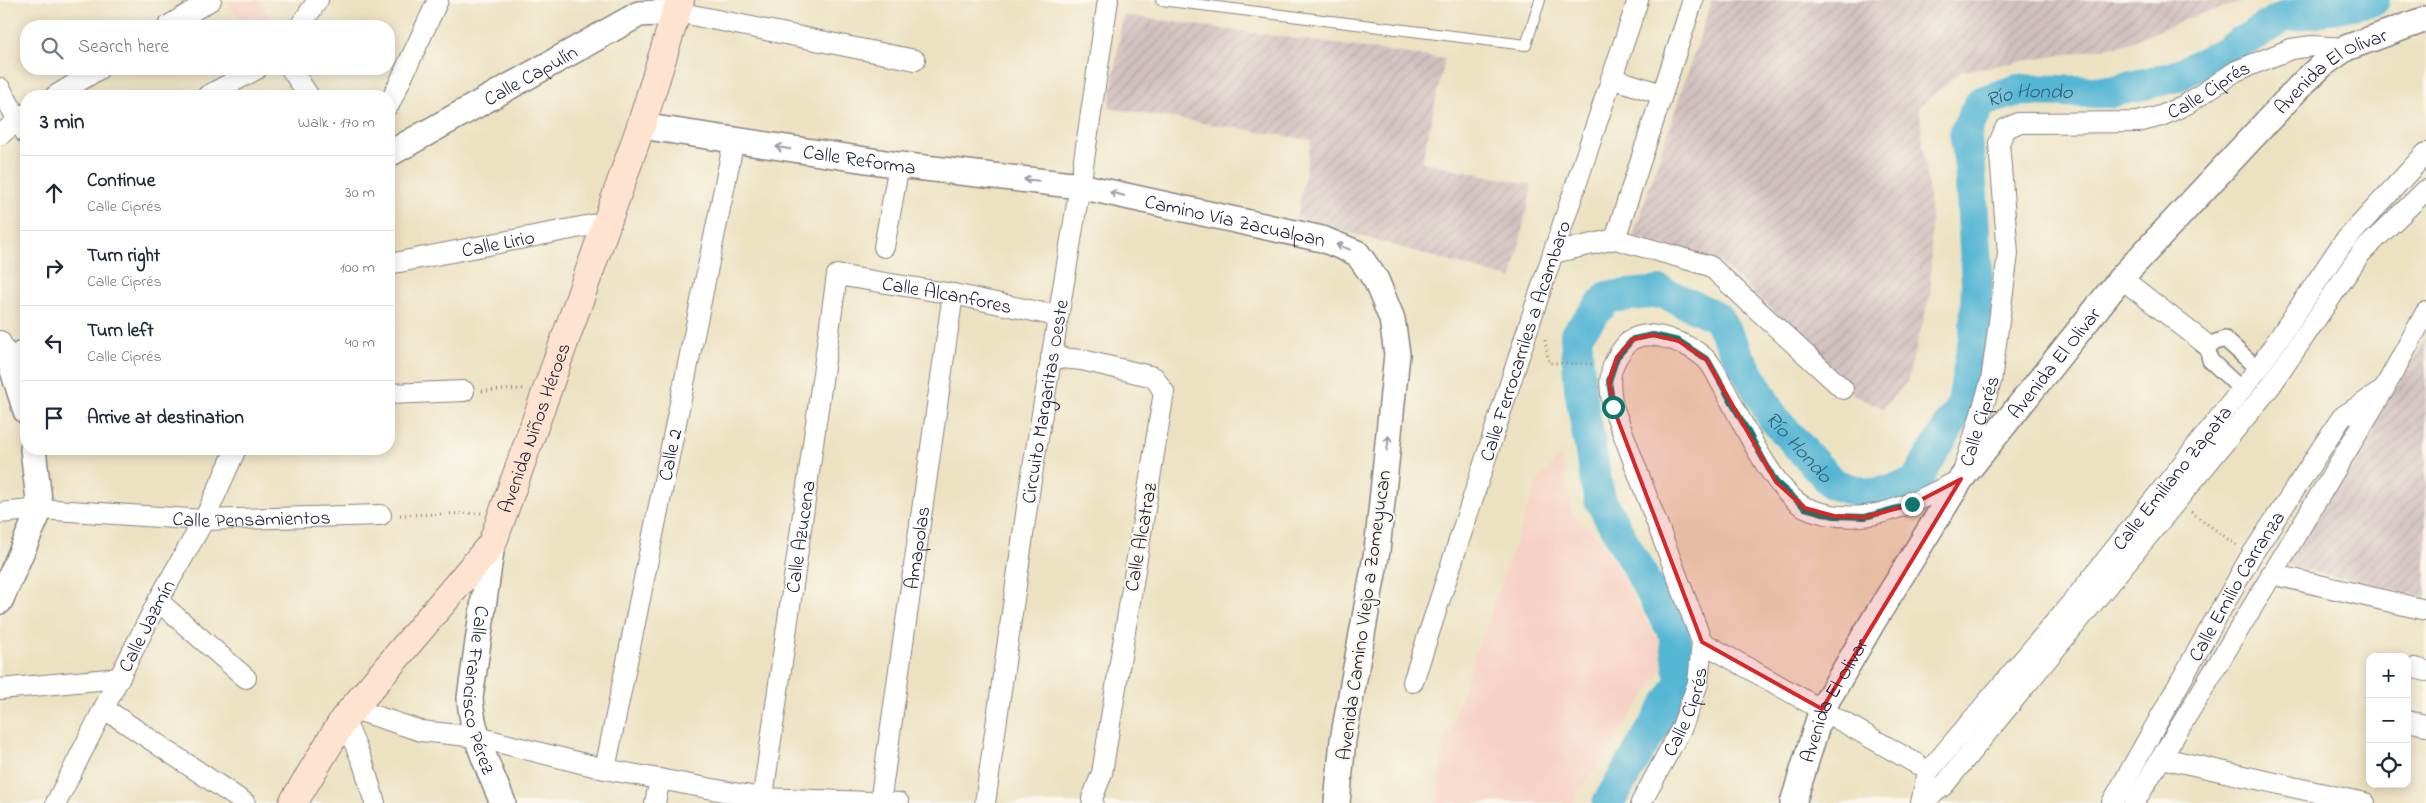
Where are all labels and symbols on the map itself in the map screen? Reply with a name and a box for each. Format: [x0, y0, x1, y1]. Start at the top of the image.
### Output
street label: Avenida El Olivar [2269, 22, 2392, 122]
street label: Calle Capulín [479, 39, 584, 115]
street label: Calle Ciprés [2163, 55, 2255, 128]
water label: Río Hondo [1982, 77, 2074, 116]
street label: Calle Reforma [801, 139, 917, 184]
one-way arrow [776, 142, 792, 152]
one-way arrow [1023, 175, 1039, 185]
one-way arrow [1109, 189, 1125, 198]
street label: Camino Vía Zacualpan [1142, 189, 1328, 256]
street label: Calle Ferrocarriles a Acambaro [1474, 217, 1580, 466]
street label: Calle Lirio [460, 224, 537, 267]
one-way arrow [1336, 242, 1351, 251]
street label: Calle Alcanfores [880, 271, 1014, 323]
street label: Circuito Margaritas Oeste [1016, 298, 1078, 506]
street label: Avenida El Olivar [2002, 301, 2110, 426]
street label: Avenida Niños Héroes [492, 339, 580, 518]
street label: Calle Ciprés [1954, 373, 2009, 470]
route start [1602, 396, 1625, 419]
street label: Calle Emiliano Zapata [2107, 400, 2240, 558]
water label: Río Hondo [1757, 406, 1839, 492]
street label: Calle 2 [652, 426, 691, 484]
one-way arrow [1383, 435, 1392, 451]
street label: Avenida Camino Viejo a Zomeyucan [1331, 468, 1400, 762]
street label: Calle Azucena [780, 479, 825, 595]
street label: Calle Alcatraz [1119, 480, 1166, 594]
route end [1901, 493, 1924, 516]
street label: Calle Pensamientos [171, 504, 331, 537]
street label: Amapolas [899, 504, 939, 591]
street label: Calle Emilio Carranza [2182, 506, 2294, 668]
street label: Calle Jazmín [112, 575, 184, 678]
street label: Calle Francisco Pérez [453, 604, 502, 780]
street label: Avenida El Olivar [1794, 633, 1878, 767]
street label: Calle Ciprés [1657, 666, 1716, 762]

